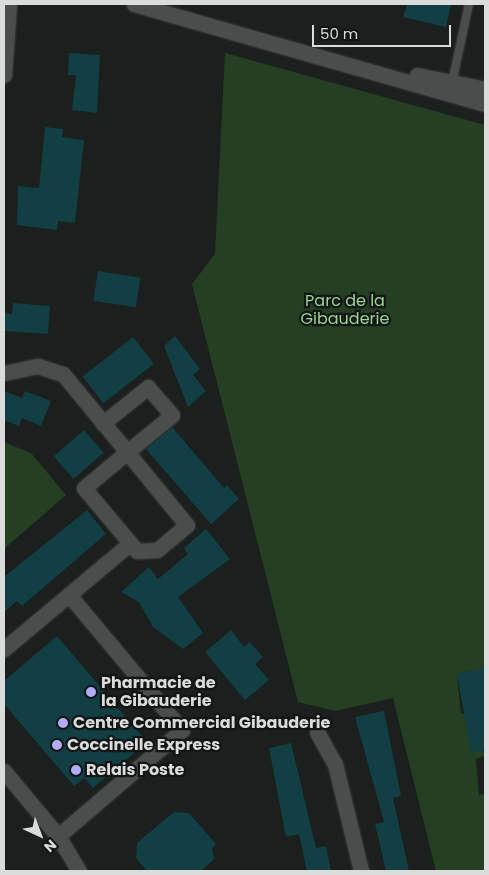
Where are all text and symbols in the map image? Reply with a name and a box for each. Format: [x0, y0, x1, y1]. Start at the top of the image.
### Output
scale bar [314, 15, 453, 47]
text: 50 m [320, 23, 358, 44]
park label: Parc de la Gibauderie [301, 291, 389, 329]
place label: Pharmacie de la Gibauderie [101, 673, 216, 711]
marker: Pharmacie de la Gibauderie [85, 686, 97, 698]
place label: Centre Commercial Gibauderie [73, 713, 330, 733]
marker: Centre Commercial Gibauderie [57, 717, 69, 729]
place label: Coccinelle Express [67, 735, 220, 755]
marker: Coccinelle Express [51, 739, 63, 751]
place label: Relais Poste [86, 760, 184, 780]
marker: Relais Poste [70, 764, 82, 776]
north arrow [15, 810, 65, 860]
text: N [40, 835, 61, 857]

